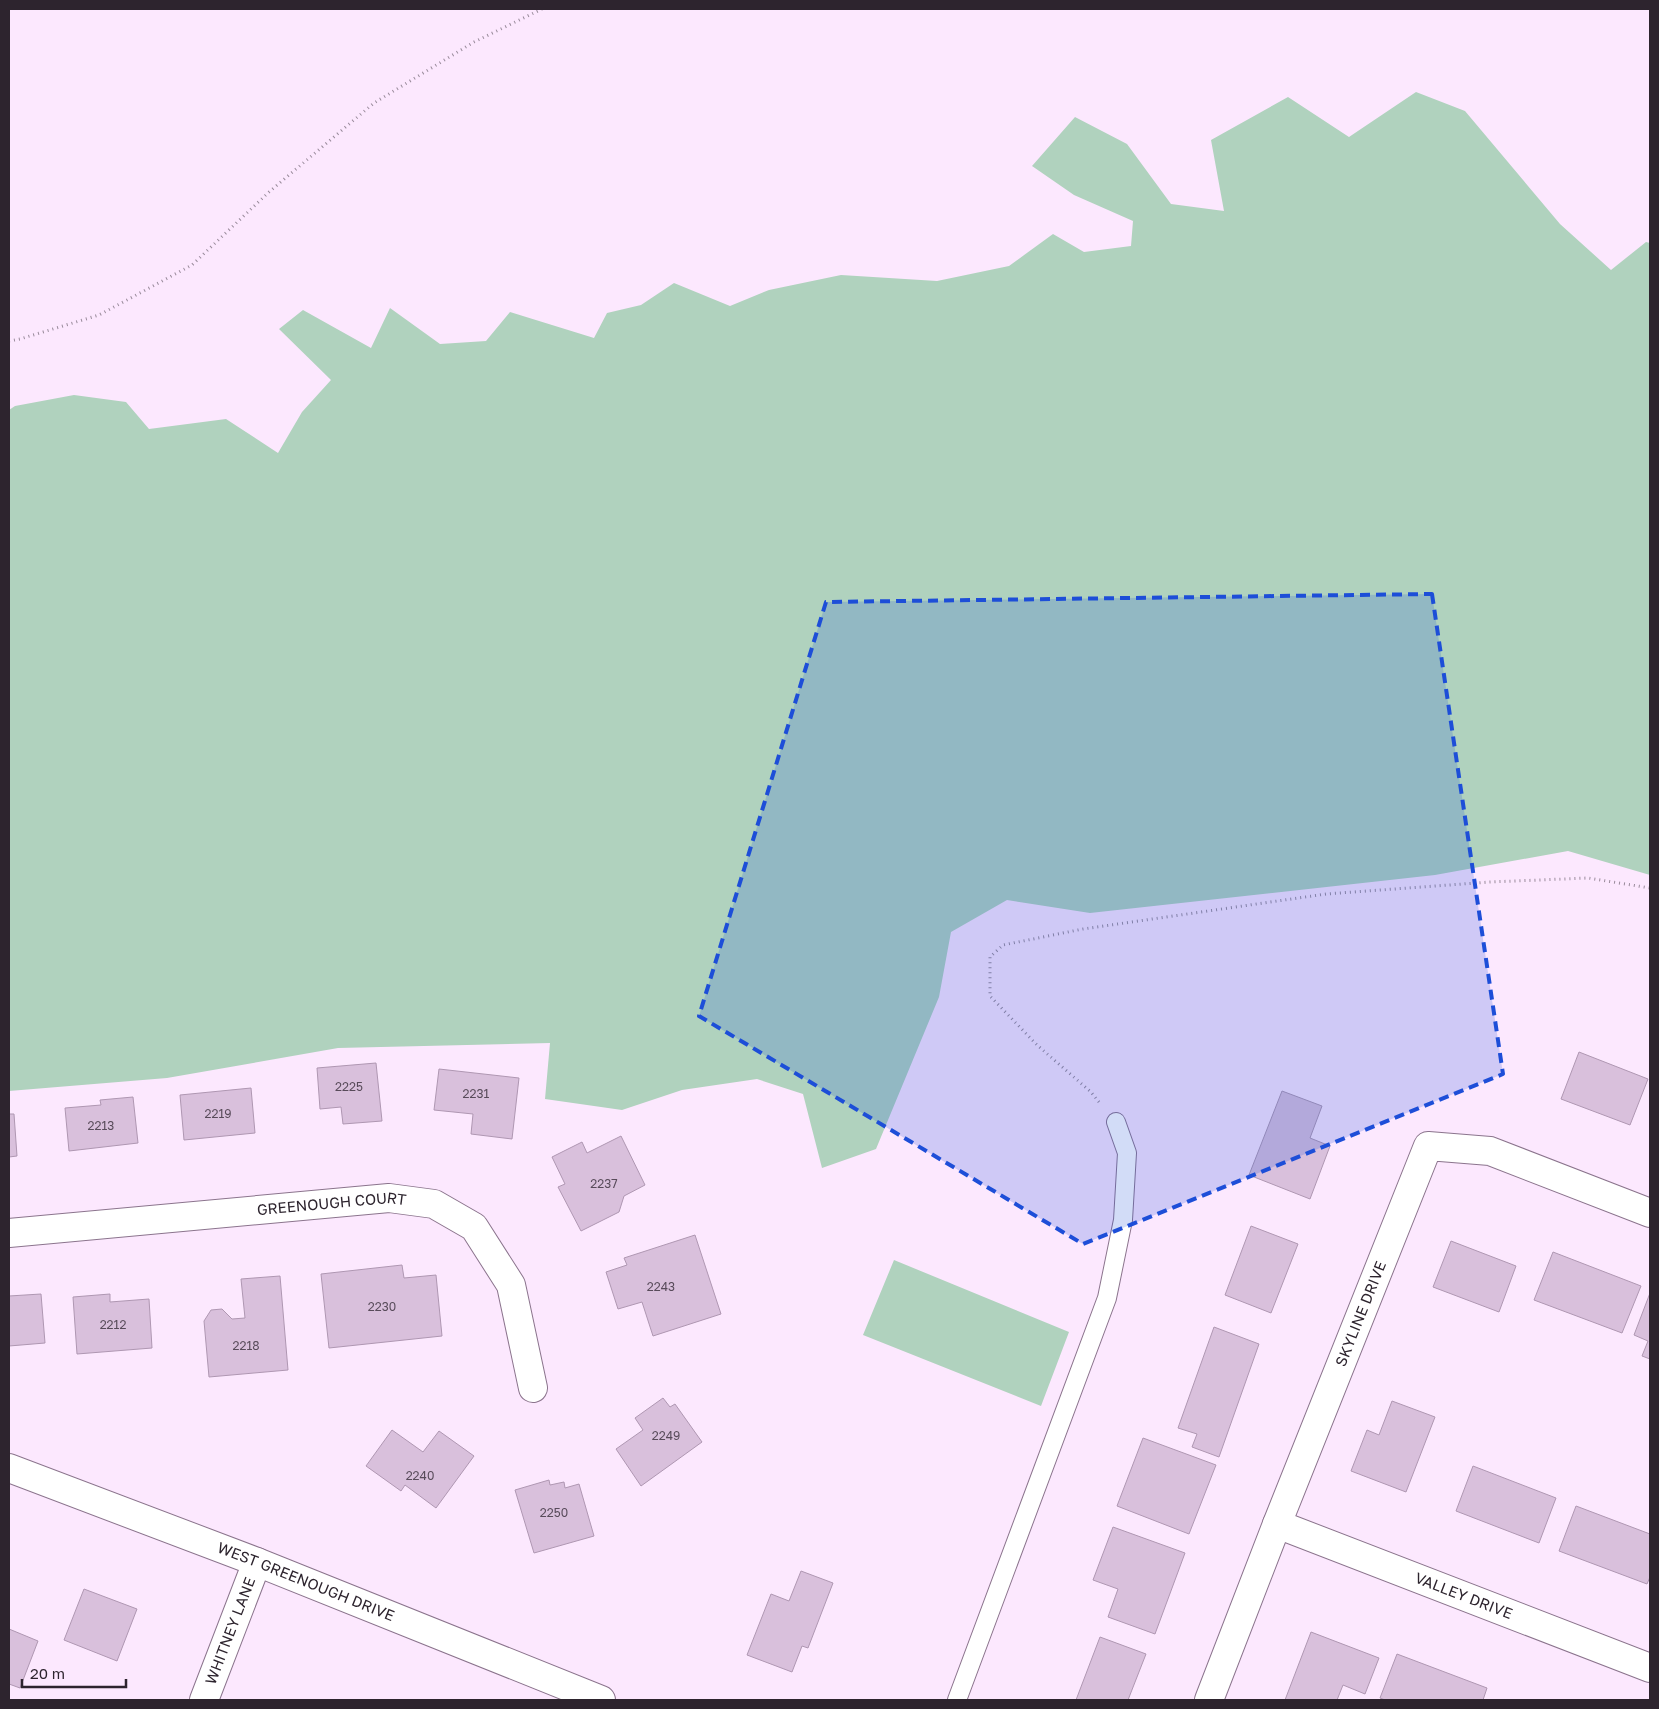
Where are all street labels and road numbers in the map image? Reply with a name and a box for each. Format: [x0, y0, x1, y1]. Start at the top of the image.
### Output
street label: GREENOUGH COURT [256, 1188, 408, 1218]
street label: SKYLINE DRIVE [1331, 1258, 1389, 1369]
street label: WEST GREENOUGH DRIVE [215, 1538, 397, 1624]
street label: VALLEY DRIVE [1413, 1568, 1515, 1622]
street label: WHITNEY LANE [201, 1574, 258, 1687]

